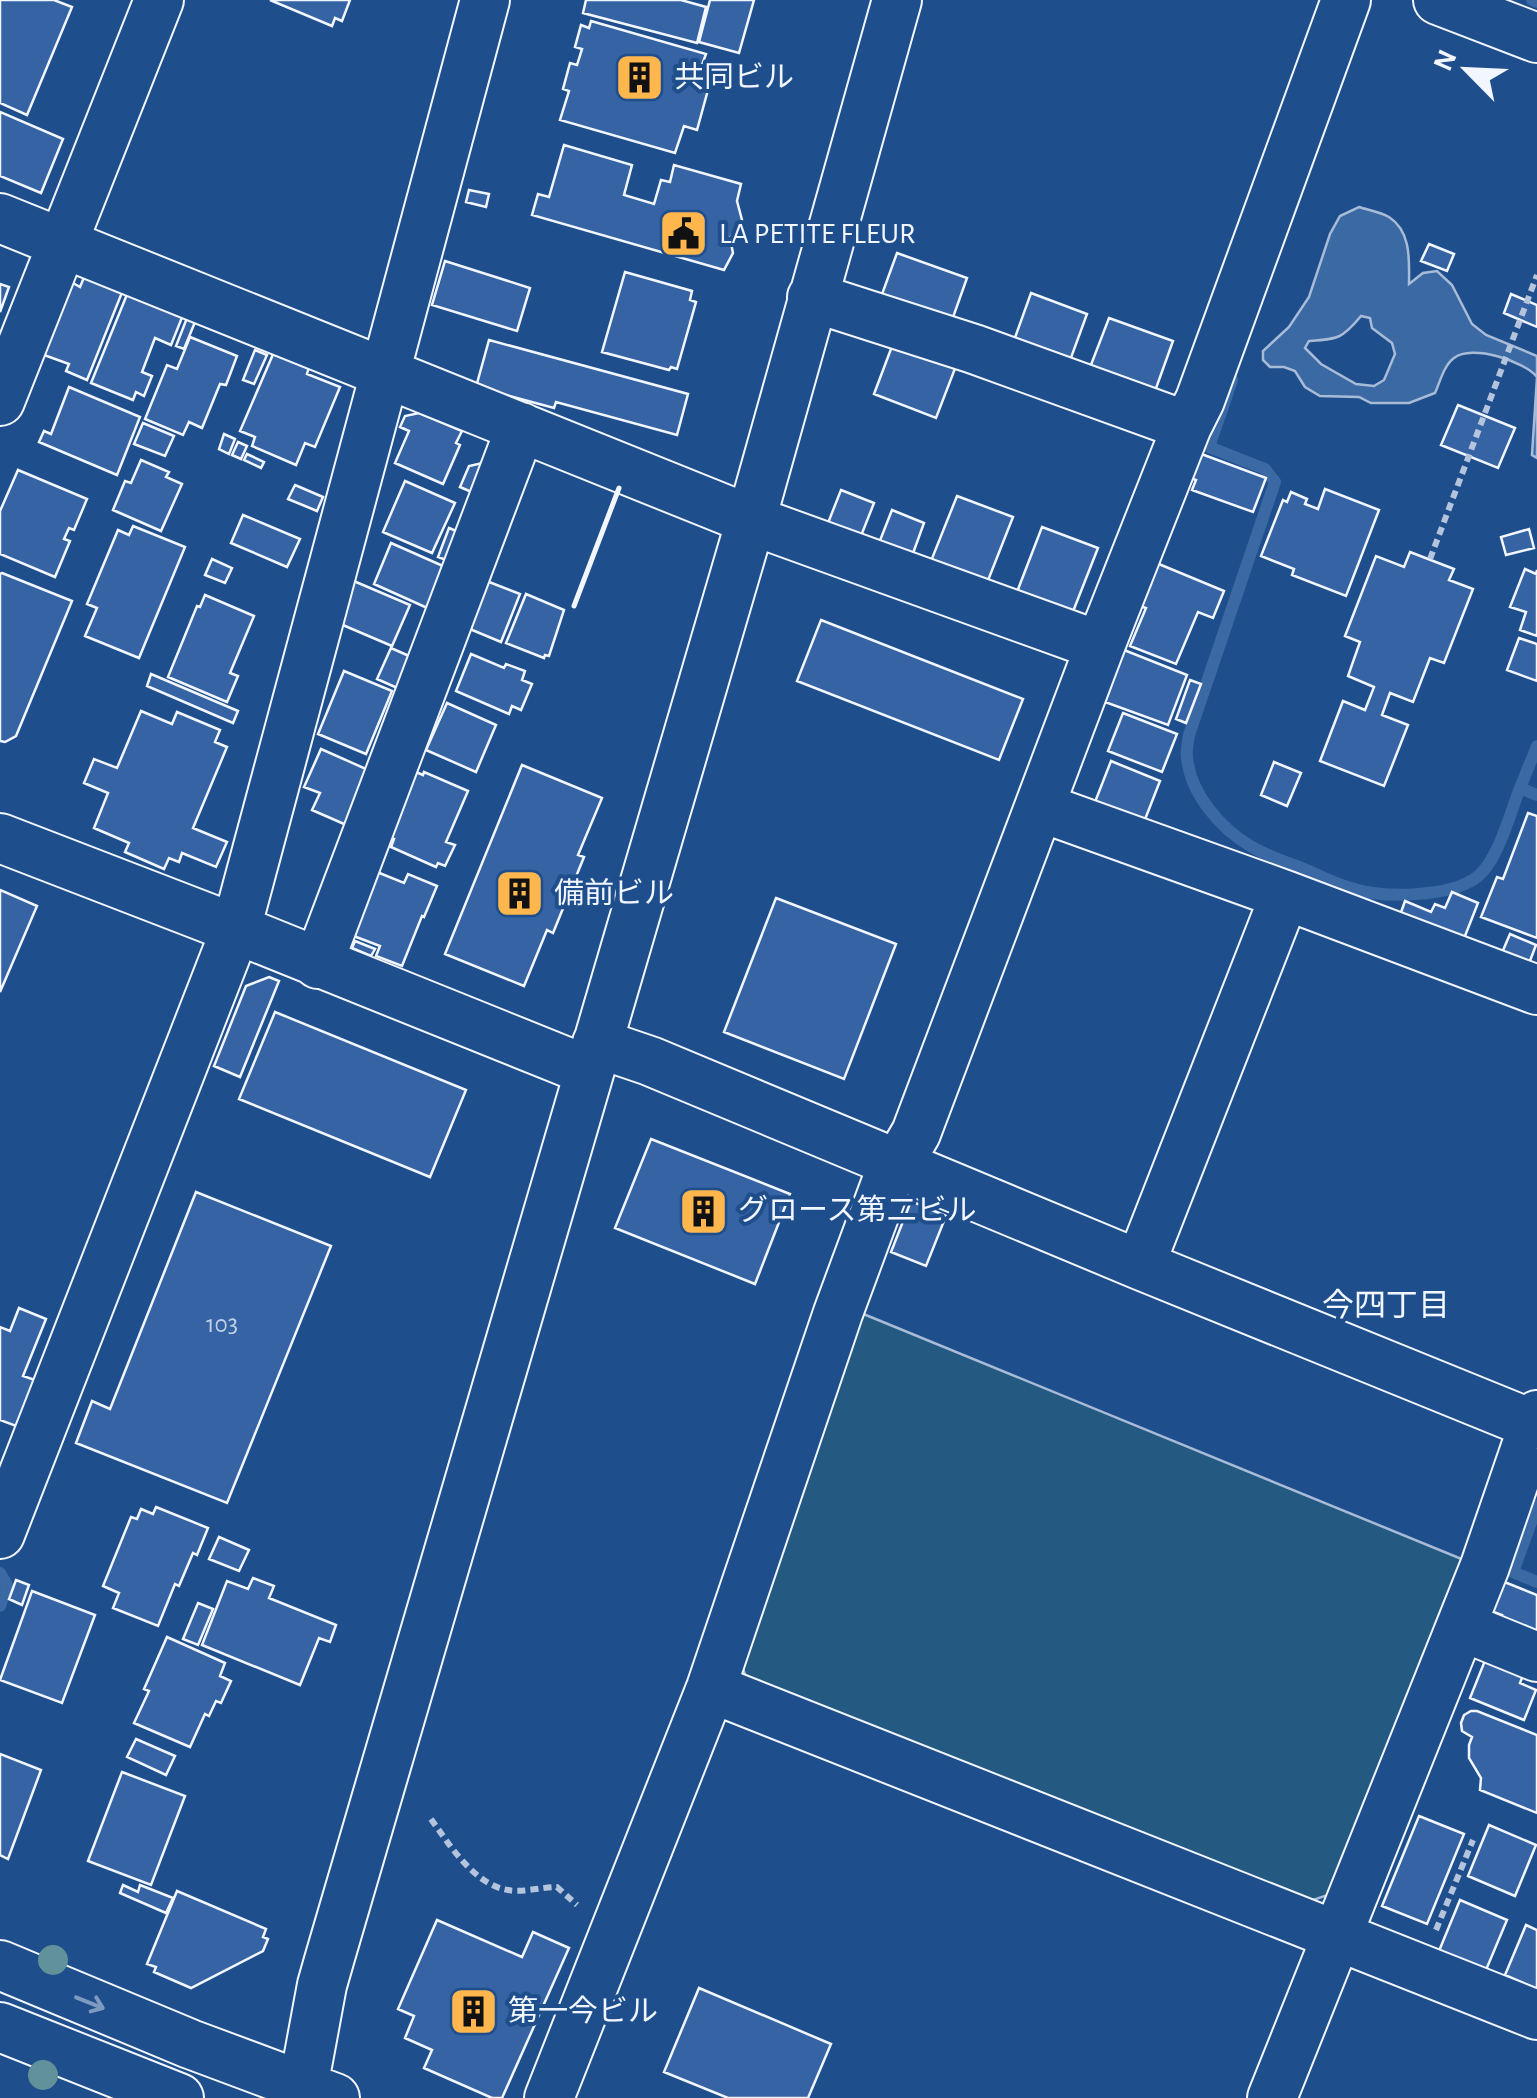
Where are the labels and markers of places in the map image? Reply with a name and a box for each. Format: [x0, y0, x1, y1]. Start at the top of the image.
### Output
building icon: 共同ビル [613, 52, 665, 104]
place label: 共同ビル [674, 61, 794, 93]
public building icon: LA PETITE FLEUR [658, 208, 710, 260]
place label: LA PETITE FLEUR [719, 219, 916, 249]
building icon: 備前ビル [493, 868, 545, 920]
place label: 備前ビル [554, 877, 674, 909]
building icon: グロース第二ビル [677, 1185, 729, 1237]
place label: グロース第二ビル [738, 1194, 977, 1226]
building icon: 第一今ビル [447, 1986, 499, 2038]
place label: 第一今ビル [508, 1995, 658, 2027]

